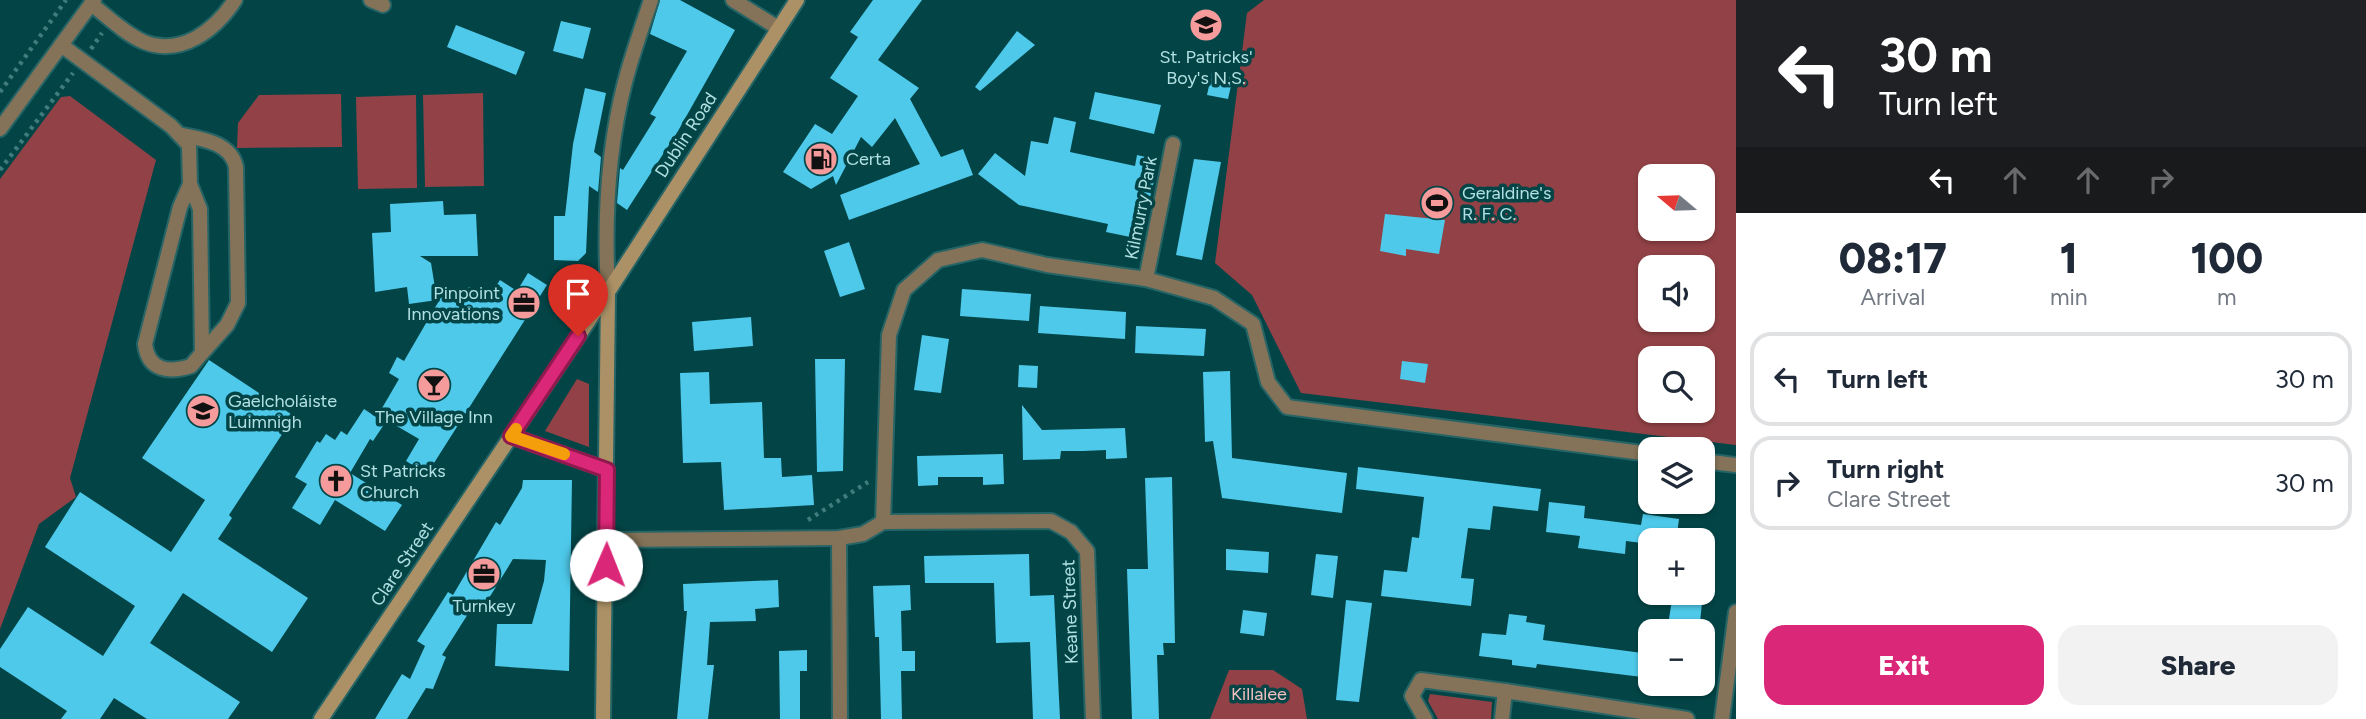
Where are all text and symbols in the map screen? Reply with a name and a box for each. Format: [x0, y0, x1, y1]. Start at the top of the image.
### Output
school or university icon: St. Patricks' Boy's N.S. [1187, 6, 1225, 44]
text: 30 m [1879, 25, 1992, 84]
icon: left [1764, 28, 1855, 119]
place label: St. Patricks' Boy's N.S. [1160, 46, 1253, 89]
text: Turn left [1879, 85, 1998, 123]
street label: Dublin Road [650, 88, 722, 182]
fuel station icon: Certa [802, 140, 840, 178]
place label: Certa [846, 148, 891, 170]
street label: Kilmurry Park [1120, 154, 1162, 262]
icon: left [1923, 161, 1961, 199]
icon: ahead [1996, 161, 2034, 199]
icon: ahead [2069, 161, 2107, 199]
icon: right [2142, 161, 2180, 199]
north arrow [1638, 164, 1715, 242]
map controls [1638, 164, 1715, 696]
place label: Geraldine's R. F. C. [1462, 182, 1551, 225]
sports icon: Geraldine's R. F. C. [1418, 184, 1456, 222]
text: 08:17 [1839, 233, 1947, 284]
text: 1 [2060, 233, 2078, 284]
text: 100 [2190, 233, 2263, 284]
button: sound [1638, 255, 1715, 332]
pin [548, 264, 608, 336]
icon: arrive [559, 275, 597, 313]
place label: Pinpoint Innovations [407, 282, 500, 325]
text: Arrival [1860, 283, 1925, 311]
text: min [2050, 283, 2088, 311]
text: m [2217, 283, 2237, 311]
office icon: Pinpoint Innovations [505, 284, 543, 322]
button: search [1638, 346, 1715, 423]
icon: left [1768, 360, 1806, 398]
text: Turn left [1827, 363, 1928, 395]
text: 30 m [2275, 363, 2334, 395]
bar icon: The Village Inn [415, 366, 453, 404]
place label: Gaelcholáiste Luimnigh [228, 390, 337, 433]
school or university icon: Gaelcholáiste Luimnigh [184, 392, 222, 430]
place label: The Village Inn [375, 406, 493, 428]
button: layers [1638, 437, 1715, 514]
text: Turn right [1827, 453, 1944, 485]
place label: St Patricks Church [360, 460, 446, 503]
church icon: St Patricks Church [317, 462, 355, 500]
icon: right [1768, 464, 1806, 502]
text: 30 m [2275, 467, 2334, 499]
text: Clare Street [1827, 485, 1951, 513]
street label: Clare Street [366, 518, 438, 610]
position arrow [569, 528, 643, 602]
button: + [1638, 528, 1715, 605]
office icon: Turnkey [465, 555, 503, 593]
street label: Keane Street [1057, 559, 1083, 665]
place label: Turnkey [453, 595, 516, 617]
button: − [1638, 619, 1715, 696]
button: Exit [1764, 625, 2044, 705]
button: Share [2058, 625, 2338, 705]
park label: Killalee [1231, 683, 1287, 705]

